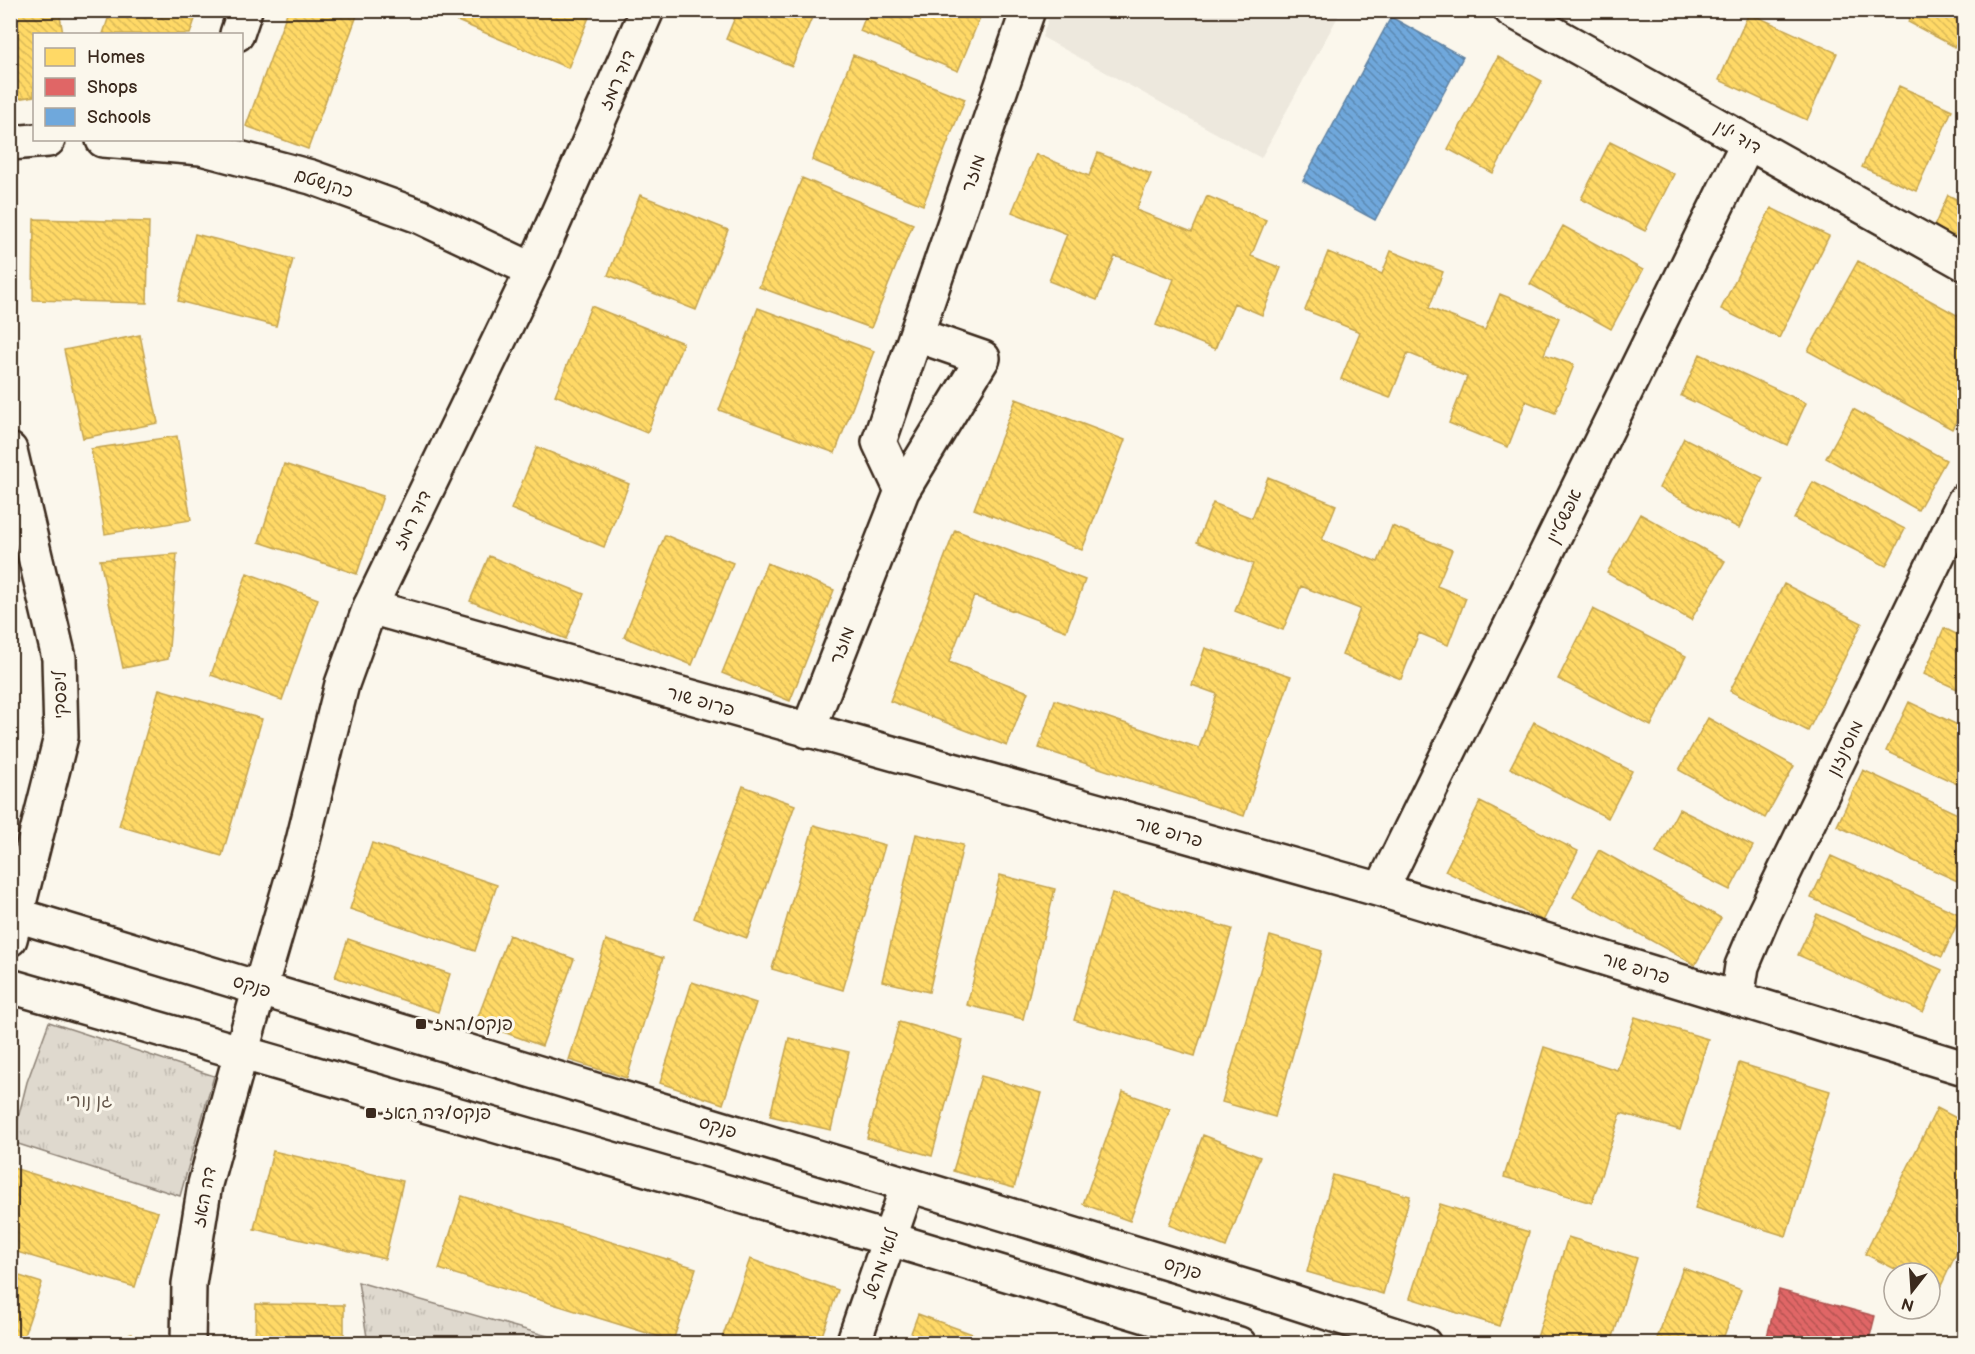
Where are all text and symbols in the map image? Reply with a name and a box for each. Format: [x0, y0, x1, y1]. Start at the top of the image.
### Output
legend [33, 33, 243, 141]
text: Homes [87, 47, 145, 68]
street label: דוד רמז [595, 47, 640, 113]
text: Shops [87, 77, 138, 98]
text: Schools [87, 107, 151, 128]
street label: דוד ילין [1711, 116, 1765, 159]
street label: מוזר [957, 152, 990, 195]
street label: כהנשטם [292, 164, 356, 203]
street label: אפשטיין [1542, 486, 1587, 547]
street label: דוד רמז [389, 487, 436, 553]
street label: מוזר [826, 623, 859, 667]
street label: ליפסקי [50, 670, 71, 719]
street label: פרופ שור [664, 682, 737, 721]
street label: מוסינזון [1823, 717, 1868, 779]
street label: פרופ שור [1132, 813, 1205, 852]
street label: פרופ שור [1599, 948, 1672, 989]
street label: פנקס [230, 971, 273, 1002]
place label: פנקס/רמז [433, 1014, 513, 1035]
marker: פנקס/רמז [414, 1017, 428, 1031]
park label: גן נורי [66, 1091, 112, 1112]
place label: פנקס/דה האז [383, 1103, 491, 1124]
marker: פנקס/דה האז [364, 1106, 378, 1120]
street label: פנקס [696, 1112, 739, 1143]
street label: דה האז [188, 1165, 221, 1229]
street label: לואי מרשל [860, 1226, 903, 1302]
street label: פנקס [1161, 1253, 1204, 1284]
north arrow [1882, 1261, 1942, 1321]
text: N [1900, 1293, 1917, 1315]

